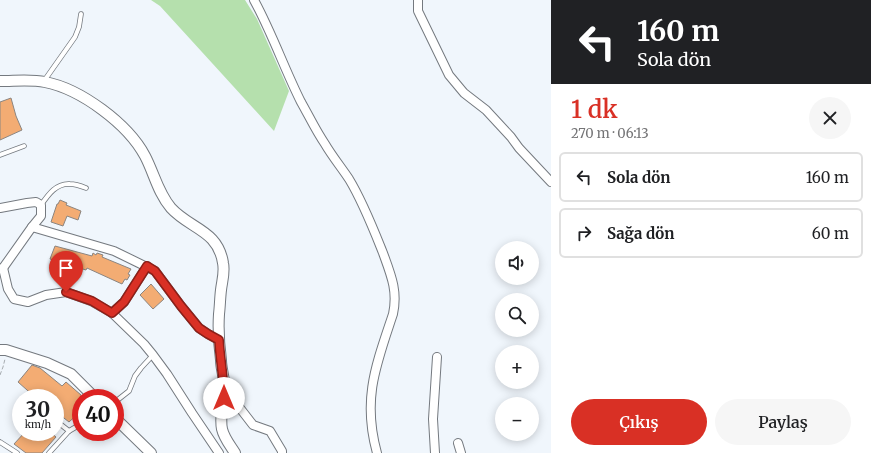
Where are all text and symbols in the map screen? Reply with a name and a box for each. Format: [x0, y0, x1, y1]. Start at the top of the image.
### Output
text: 160 m [637, 13, 719, 49]
icon: left [571, 16, 623, 68]
text: Sola dön [637, 48, 711, 71]
text: 1 dk [571, 94, 618, 125]
button: close [809, 97, 851, 139]
text: 270 m · 06:13 [571, 125, 649, 142]
icon: left [573, 166, 595, 188]
text: Sola dön [607, 168, 670, 187]
text: 160 m [806, 168, 849, 187]
icon: right [573, 222, 595, 244]
text: Sağa dön [607, 224, 674, 243]
text: 60 m [812, 224, 849, 243]
map controls [495, 241, 539, 441]
button: sound [495, 241, 539, 285]
pin [49, 251, 83, 292]
icon: arrive [55, 257, 77, 279]
button: search [495, 293, 539, 337]
button: + [495, 345, 539, 389]
position arrow [203, 377, 245, 419]
speed limit sign: 40 [72, 389, 124, 441]
text: 30 [26, 397, 50, 422]
button: − [495, 397, 539, 441]
button: Çıkış [571, 399, 707, 445]
button: Paylaş [715, 399, 851, 445]
text: km/h [25, 418, 51, 431]

